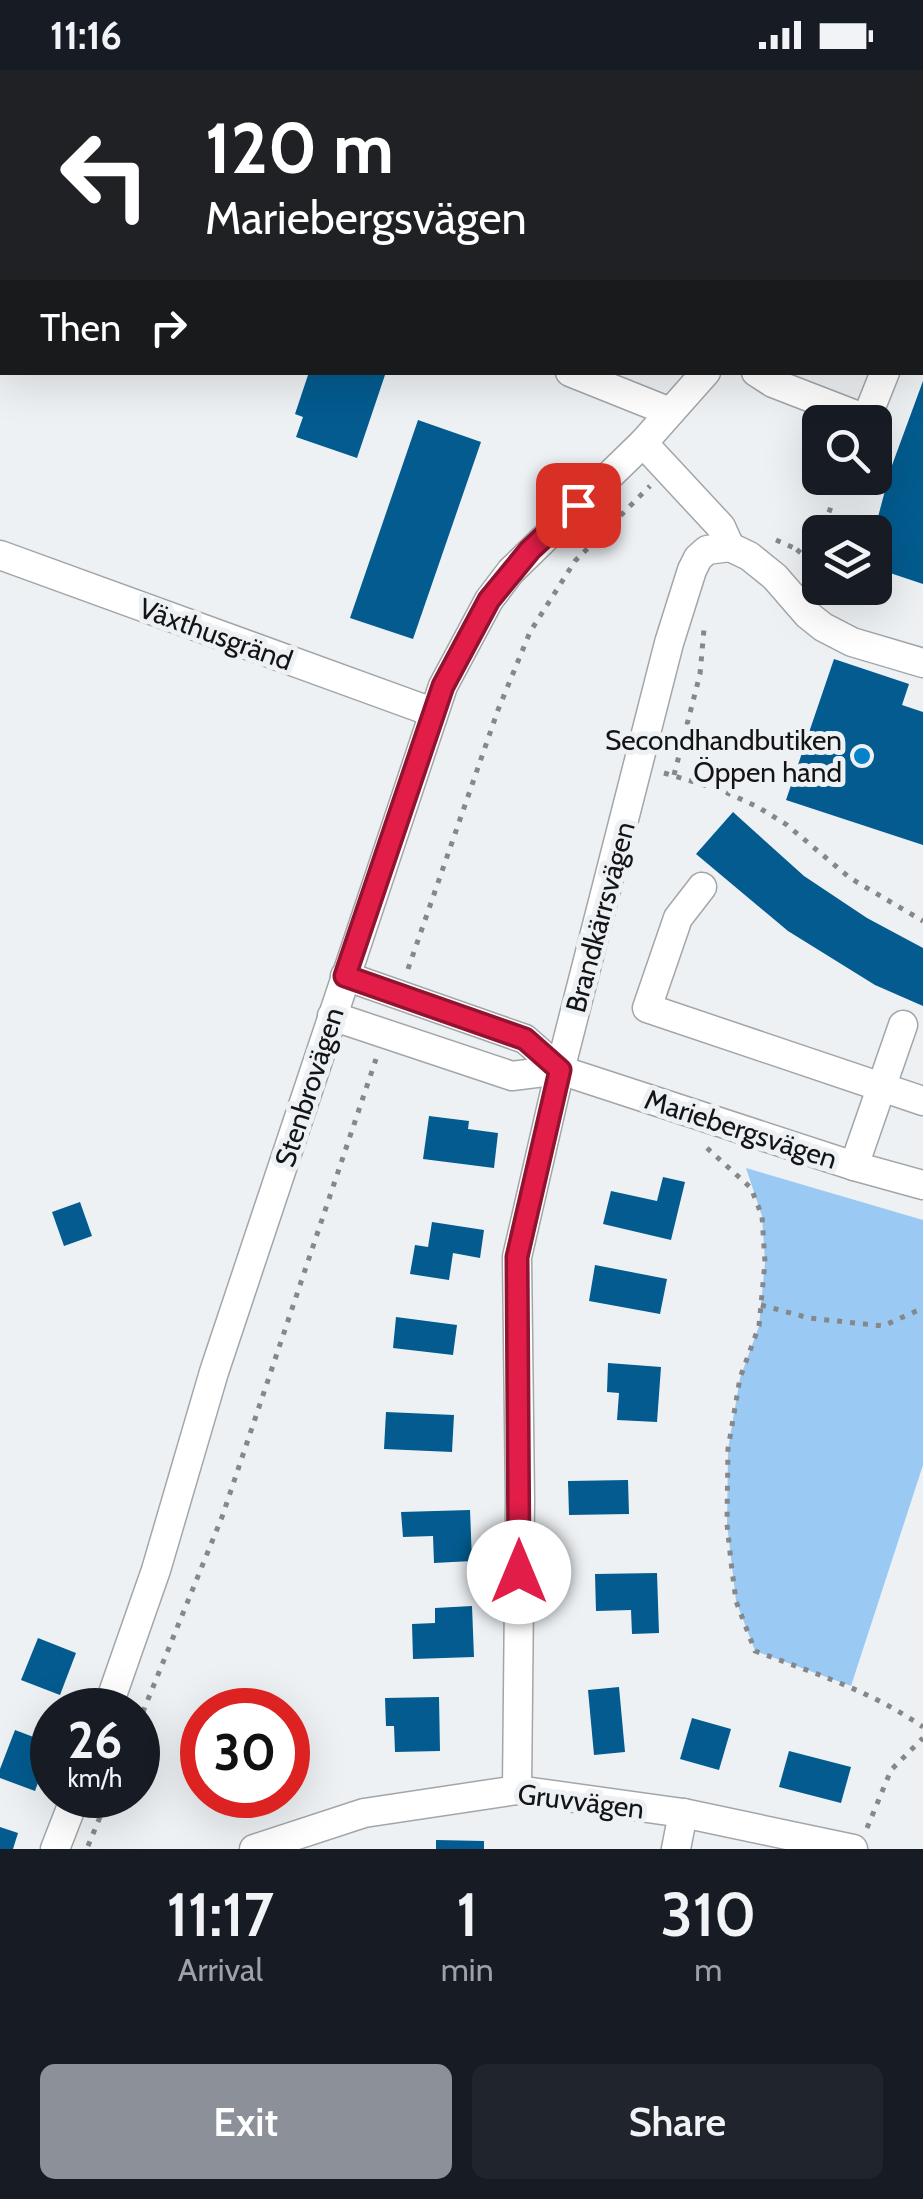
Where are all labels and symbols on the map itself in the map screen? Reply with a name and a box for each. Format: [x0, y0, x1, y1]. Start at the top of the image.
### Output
pin [536, 463, 621, 548]
street label: Växthusgränd [135, 591, 297, 677]
place label: Secondhandbutiken Öppen hand [605, 723, 842, 789]
marker: Secondhandbutiken Öppen hand [851, 745, 873, 767]
street label: Brandkärrsvägen [558, 818, 642, 1016]
street label: Stenbrovägen [267, 1003, 351, 1171]
street label: Mariebergsvägen [641, 1082, 841, 1176]
position arrow [467, 1520, 571, 1624]
speed limit sign: 30 [180, 1688, 310, 1818]
street label: Gruvvägen [516, 1776, 646, 1826]

